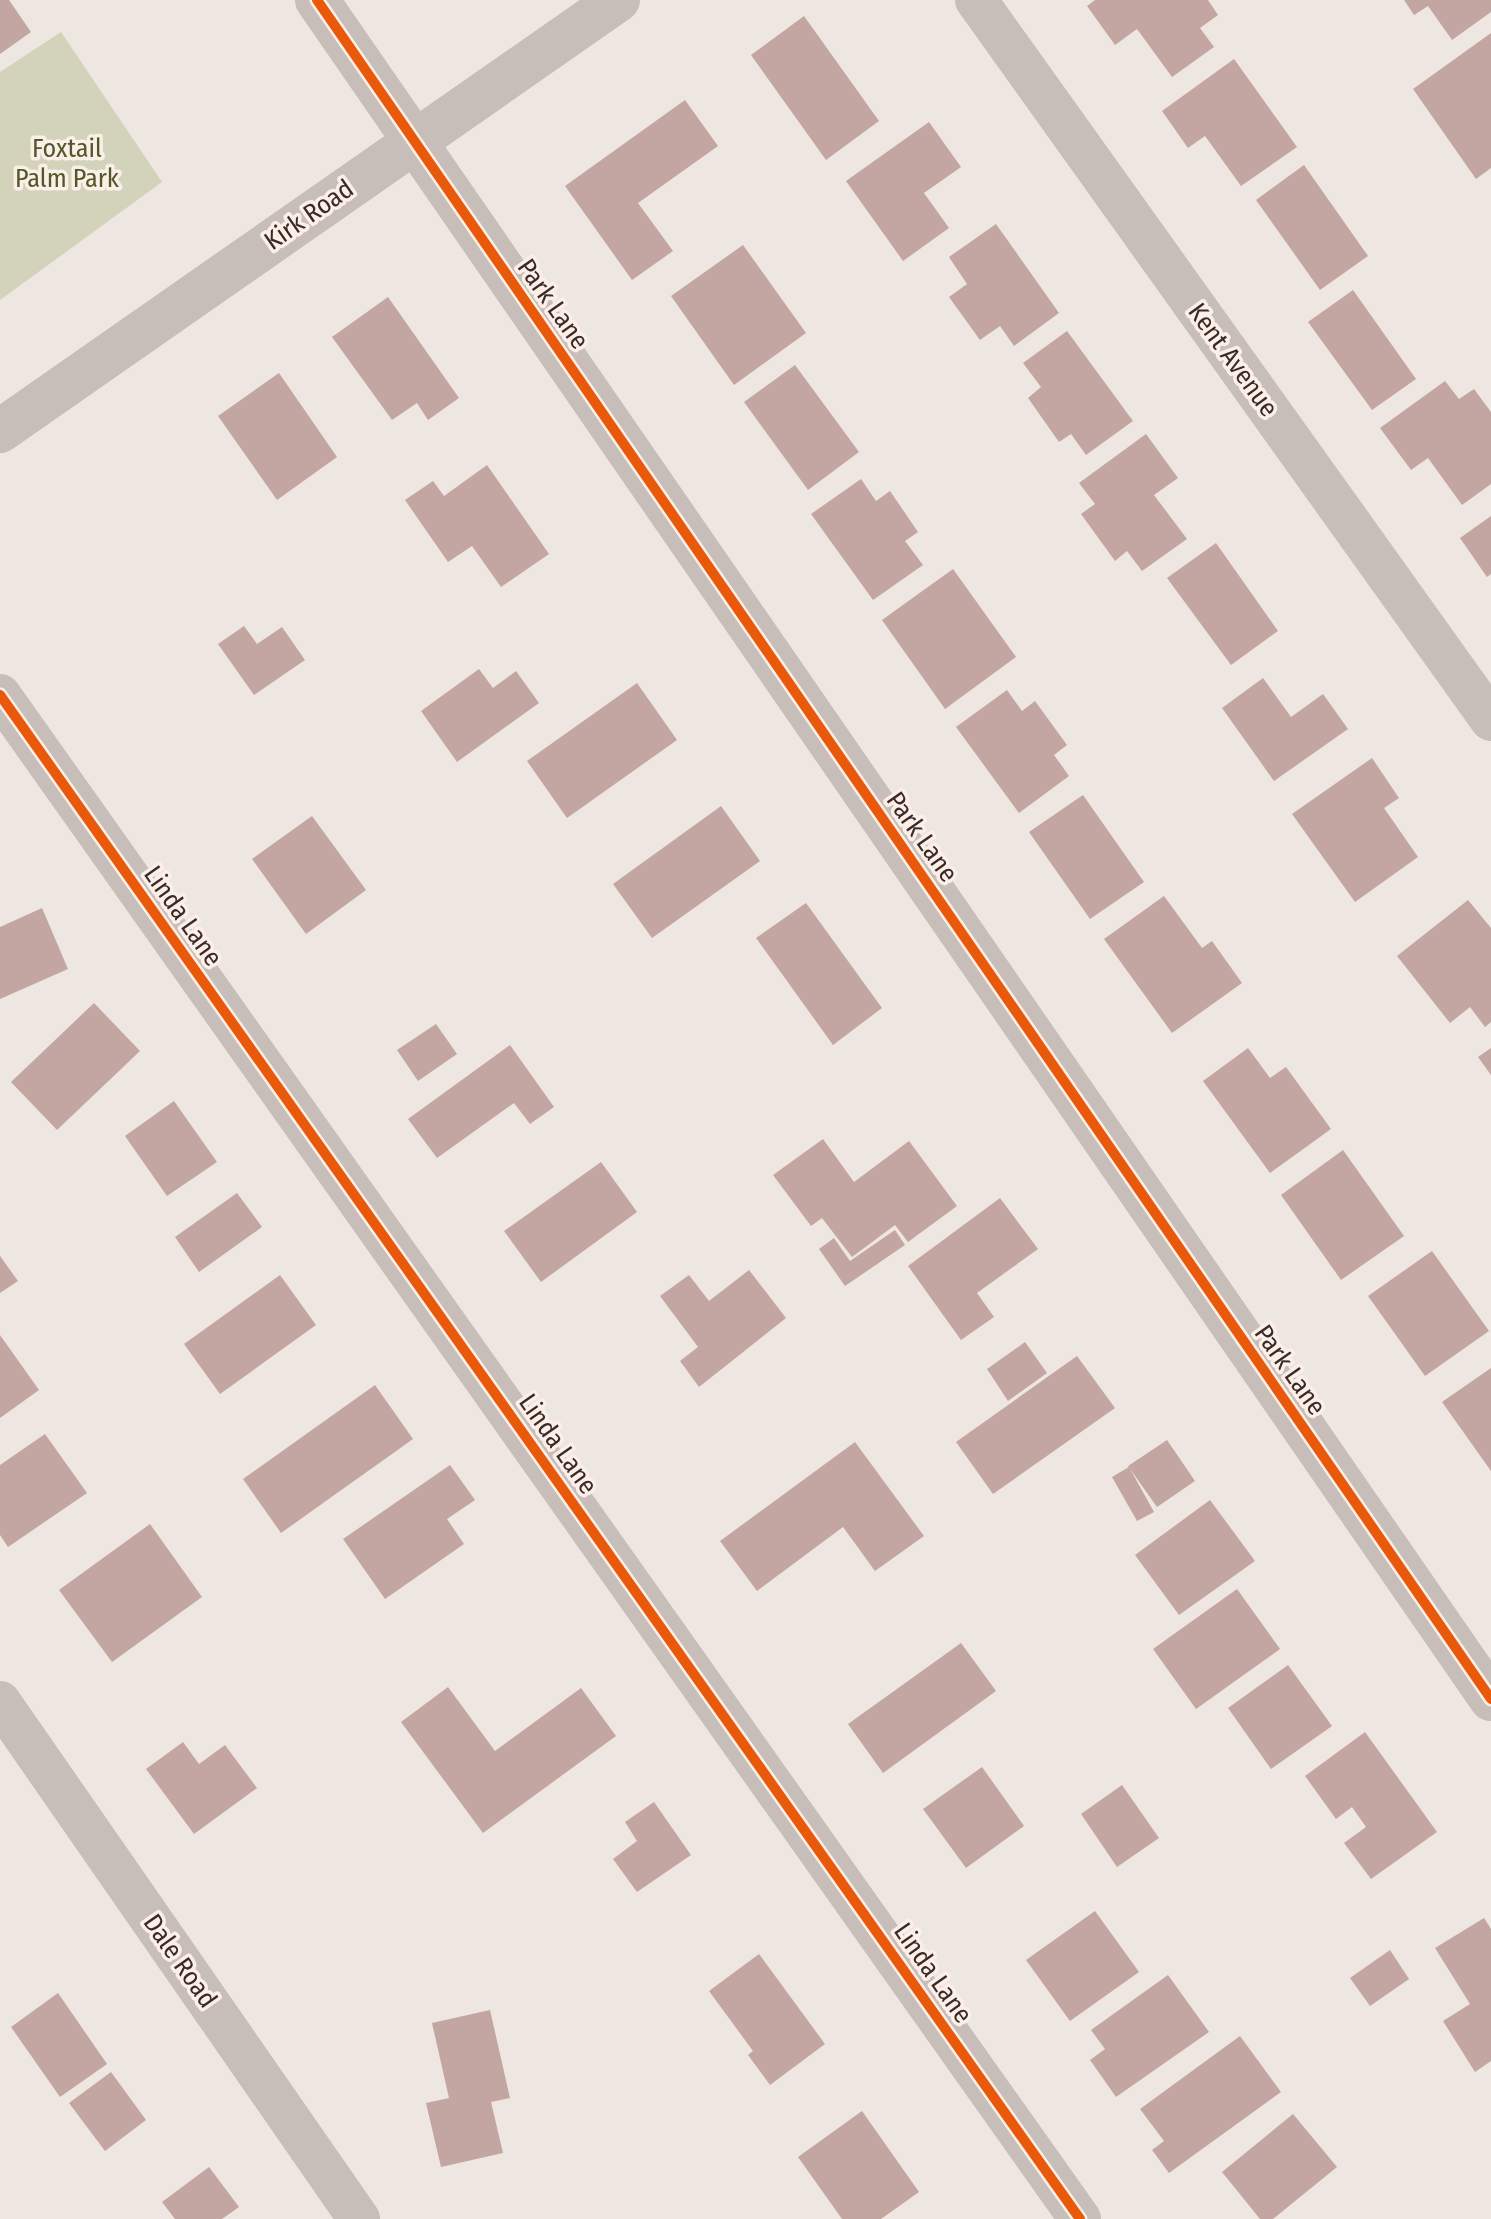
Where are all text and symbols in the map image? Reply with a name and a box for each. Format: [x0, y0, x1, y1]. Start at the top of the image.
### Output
park label: Foxtail Palm Park [15, 133, 120, 194]
street label: Kirk Road [259, 173, 359, 257]
street label: Park Lane [511, 253, 595, 355]
street label: Kent Avenue [1181, 297, 1285, 423]
street label: Park Lane [880, 786, 964, 888]
street label: Linda Lane [137, 860, 229, 972]
street label: Park Lane [1248, 1319, 1332, 1421]
street label: Linda Lane [512, 1388, 604, 1500]
street label: Dale Road [137, 1908, 223, 2014]
street label: Linda Lane [887, 1917, 979, 2029]

